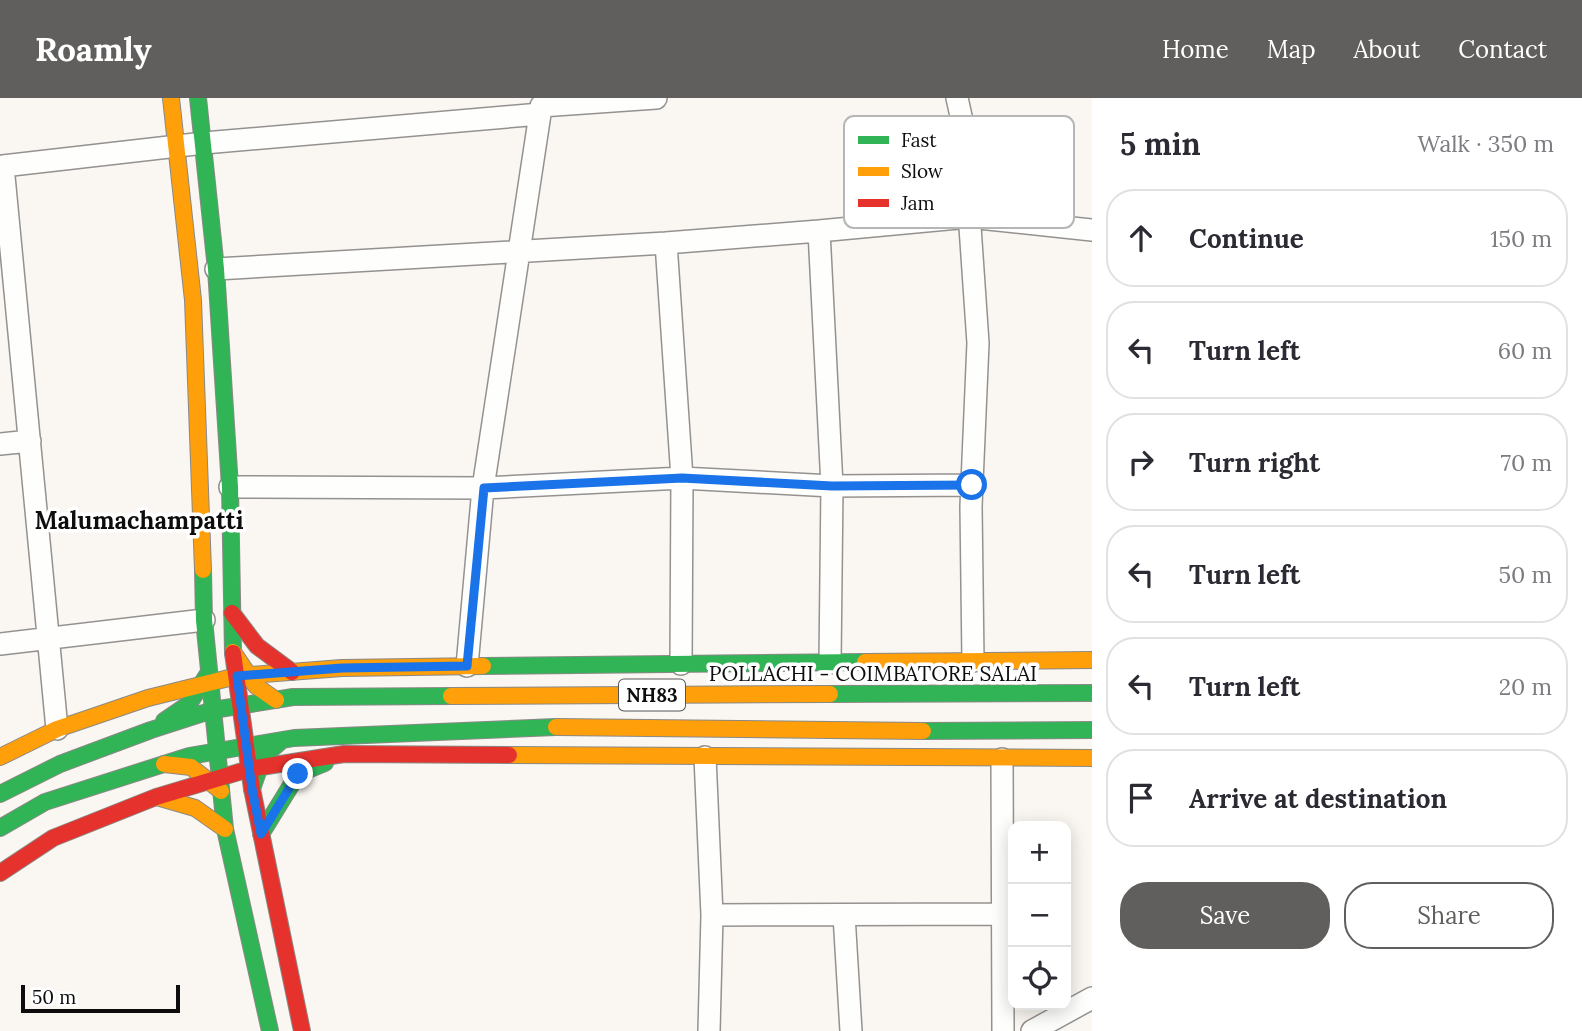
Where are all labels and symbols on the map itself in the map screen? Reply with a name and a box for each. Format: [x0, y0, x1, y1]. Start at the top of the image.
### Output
legend [844, 116, 1074, 228]
text: Fast [901, 128, 937, 152]
text: Slow [901, 159, 944, 183]
text: Jam [900, 191, 935, 215]
route start [956, 469, 987, 500]
district label: Malumachampatti [34, 505, 244, 536]
street label: POLLACHI - COIMBATORE SALAI [709, 660, 1037, 687]
road number: NH83 [619, 680, 685, 710]
route end [282, 758, 313, 789]
scale bar [21, 982, 180, 1014]

